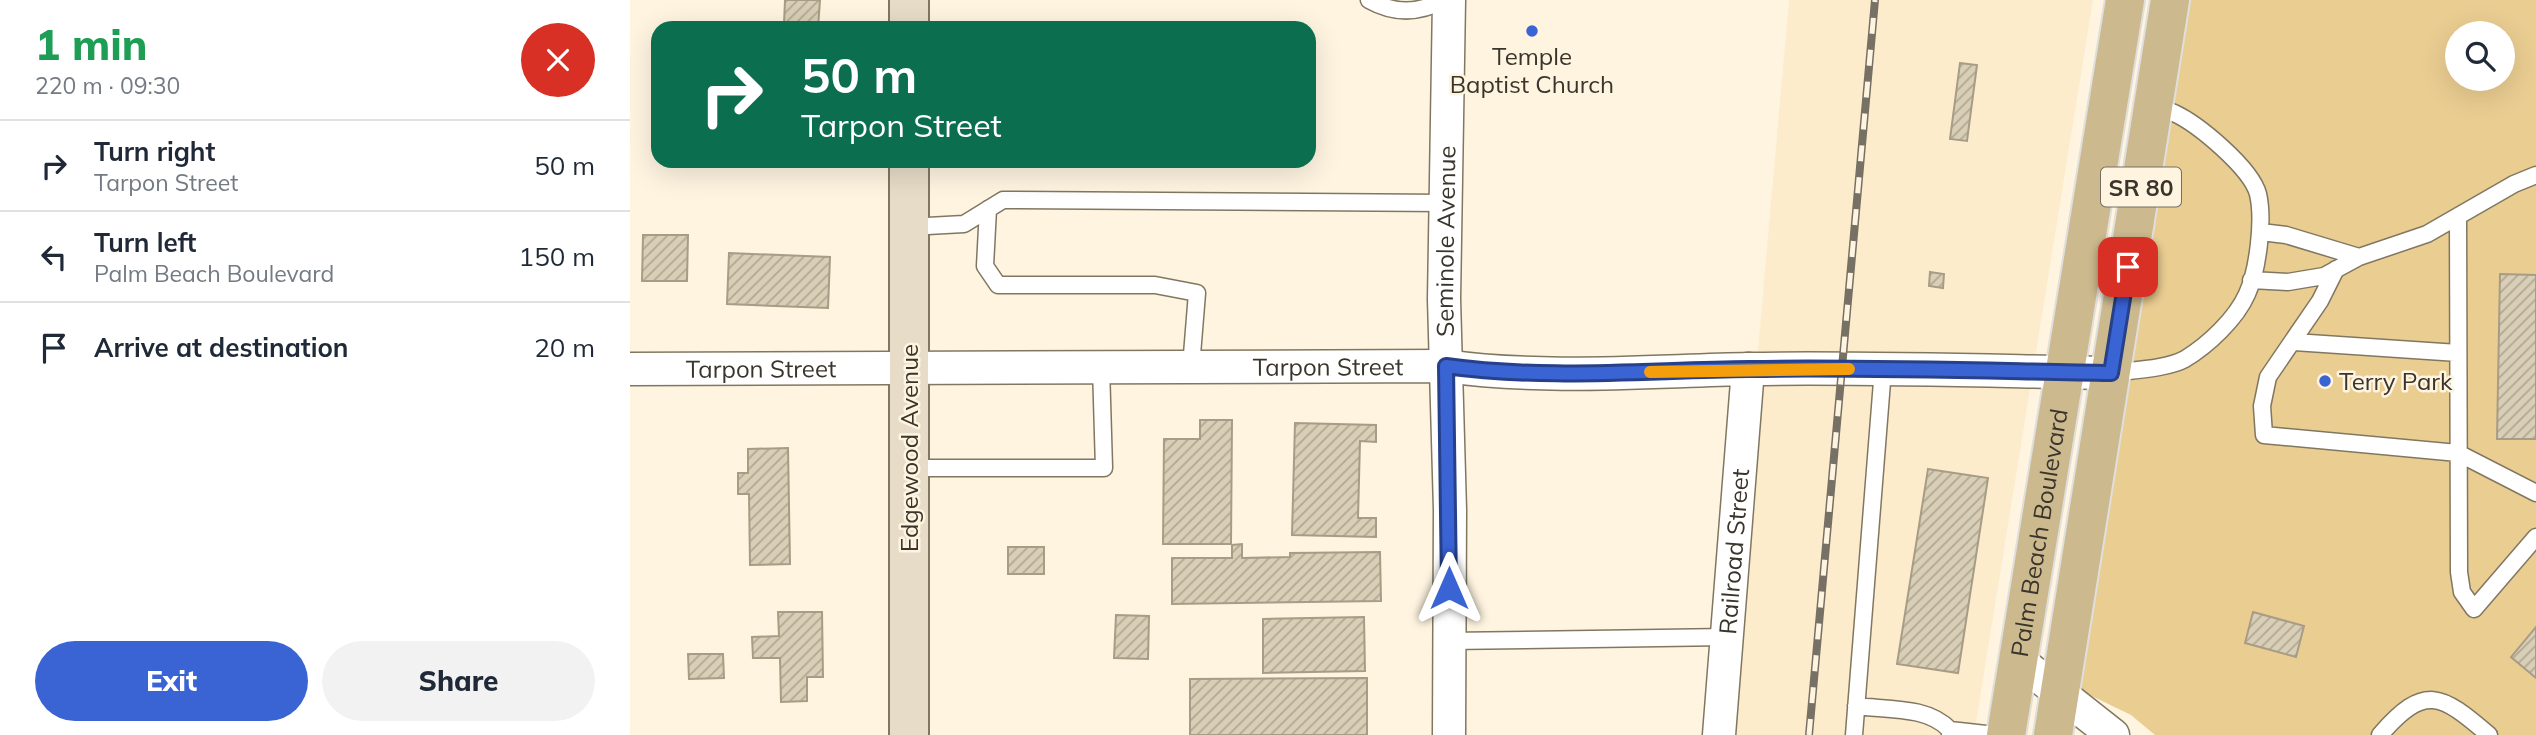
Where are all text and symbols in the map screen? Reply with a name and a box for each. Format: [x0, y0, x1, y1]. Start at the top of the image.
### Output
text: 1 min [35, 18, 148, 71]
map controls [2445, 21, 2515, 91]
button: search [2445, 21, 2515, 91]
button: close [521, 23, 595, 97]
marker: Temple Baptist Church [1524, 23, 1540, 39]
place label: Temple Baptist Church [1450, 41, 1614, 99]
text: 50 m [801, 44, 917, 105]
icon: right [686, 49, 777, 140]
text: 220 m · 09:30 [35, 71, 180, 100]
text: Tarpon Street [801, 105, 1002, 145]
text: Turn right [94, 135, 215, 168]
street label: Seminole Avenue [1429, 145, 1462, 337]
icon: right [35, 147, 73, 185]
text: 50 m [534, 149, 595, 182]
text: Tarpon Street [94, 168, 238, 197]
road number: SR 80 [2101, 168, 2181, 206]
text: Turn left [94, 226, 196, 259]
pin [2098, 237, 2158, 297]
icon: left [35, 238, 73, 276]
text: 150 m [519, 240, 595, 273]
icon: arrive [2109, 248, 2147, 286]
text: Palm Beach Boulevard [94, 259, 334, 288]
icon: arrive [35, 329, 73, 367]
text: Arrive at destination [94, 331, 349, 364]
text: 20 m [534, 331, 595, 364]
street label: Edgewood Avenue [894, 344, 924, 552]
street label: Tarpon Street [1253, 351, 1403, 382]
street label: Tarpon Street [686, 353, 836, 384]
place label: Terry Park [2339, 366, 2453, 396]
marker: Terry Park [2317, 373, 2333, 389]
street label: Palm Beach Boulevard [2004, 406, 2074, 659]
street label: Railroad Street [1712, 468, 1755, 636]
position arrow [1412, 551, 1486, 625]
button: Exit [35, 641, 308, 721]
button: Share [322, 641, 595, 721]

